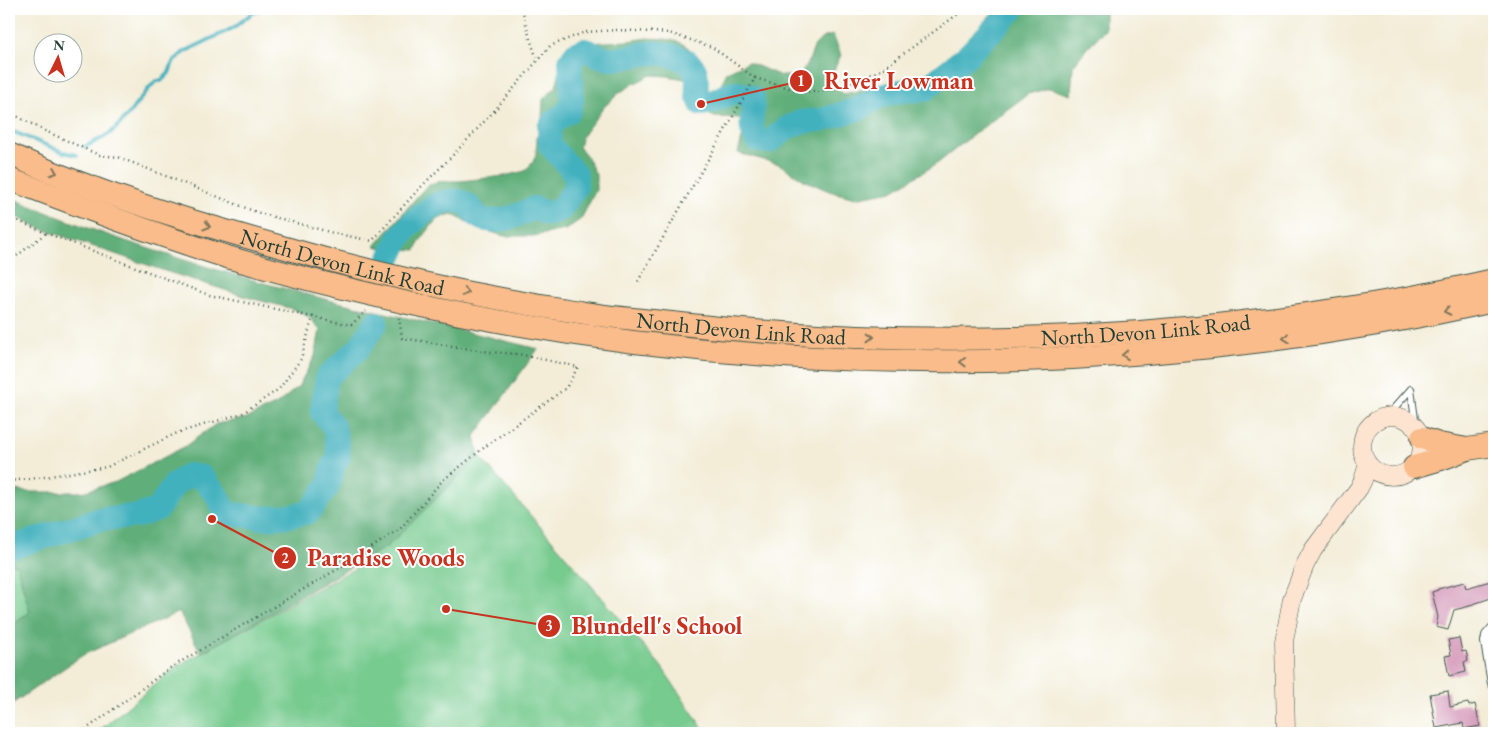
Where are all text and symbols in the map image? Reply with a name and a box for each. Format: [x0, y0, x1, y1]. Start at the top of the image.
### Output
north arrow [32, 32, 82, 82]
text: N [53, 36, 66, 55]
callout: River Lowman [789, 61, 984, 100]
text: River Lowman [824, 65, 974, 96]
text: 1 [797, 71, 805, 90]
one-way arrow [49, 166, 58, 176]
one-way arrow [203, 220, 211, 230]
street label: North Devon Link Road [237, 221, 448, 302]
one-way arrow [462, 287, 471, 297]
street label: North Devon Link Road [635, 305, 847, 351]
one-way arrow [1442, 305, 1451, 316]
street label: North Devon Link Road [1040, 307, 1253, 352]
one-way arrow [867, 332, 875, 343]
one-way arrow [1282, 332, 1290, 343]
one-way arrow [1121, 349, 1129, 360]
one-way arrow [958, 357, 966, 367]
callout: Paradise Woods [272, 538, 474, 577]
text: Paradise Woods [307, 542, 465, 573]
text: 2 [281, 548, 289, 567]
callout: Blundell's School [537, 606, 753, 645]
text: Blundell's School [572, 610, 743, 641]
text: 3 [545, 616, 553, 635]

